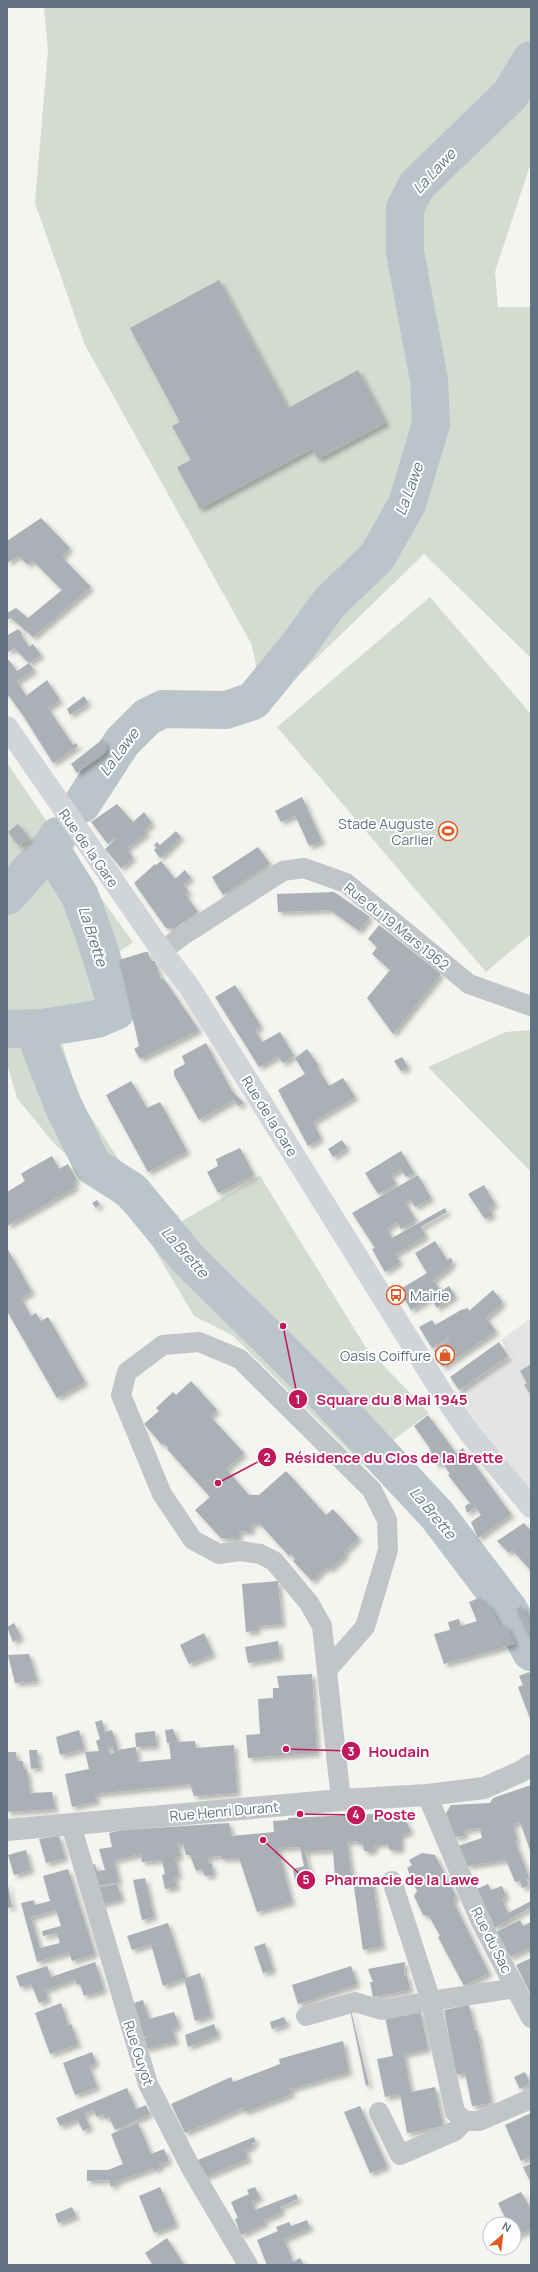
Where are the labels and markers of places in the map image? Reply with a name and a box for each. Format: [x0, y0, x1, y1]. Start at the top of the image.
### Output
place label: Stade Auguste Carlier [338, 814, 434, 849]
sports icon: Stade Auguste Carlier [437, 820, 459, 842]
bus stop icon: Mairie [385, 1284, 407, 1306]
place label: Mairie [410, 1286, 449, 1305]
shop icon: Oasis Coiffure [434, 1344, 456, 1366]
place label: Oasis Coiffure [340, 1346, 431, 1365]
callout: Square du 8 Mai 1945 [288, 1386, 476, 1413]
callout: Résidence du Clos de la Brette [257, 1444, 511, 1471]
callout: Houdain [341, 1738, 438, 1765]
callout: Poste [346, 1802, 424, 1829]
callout: Pharmacie de la Lawe [296, 1867, 487, 1894]

